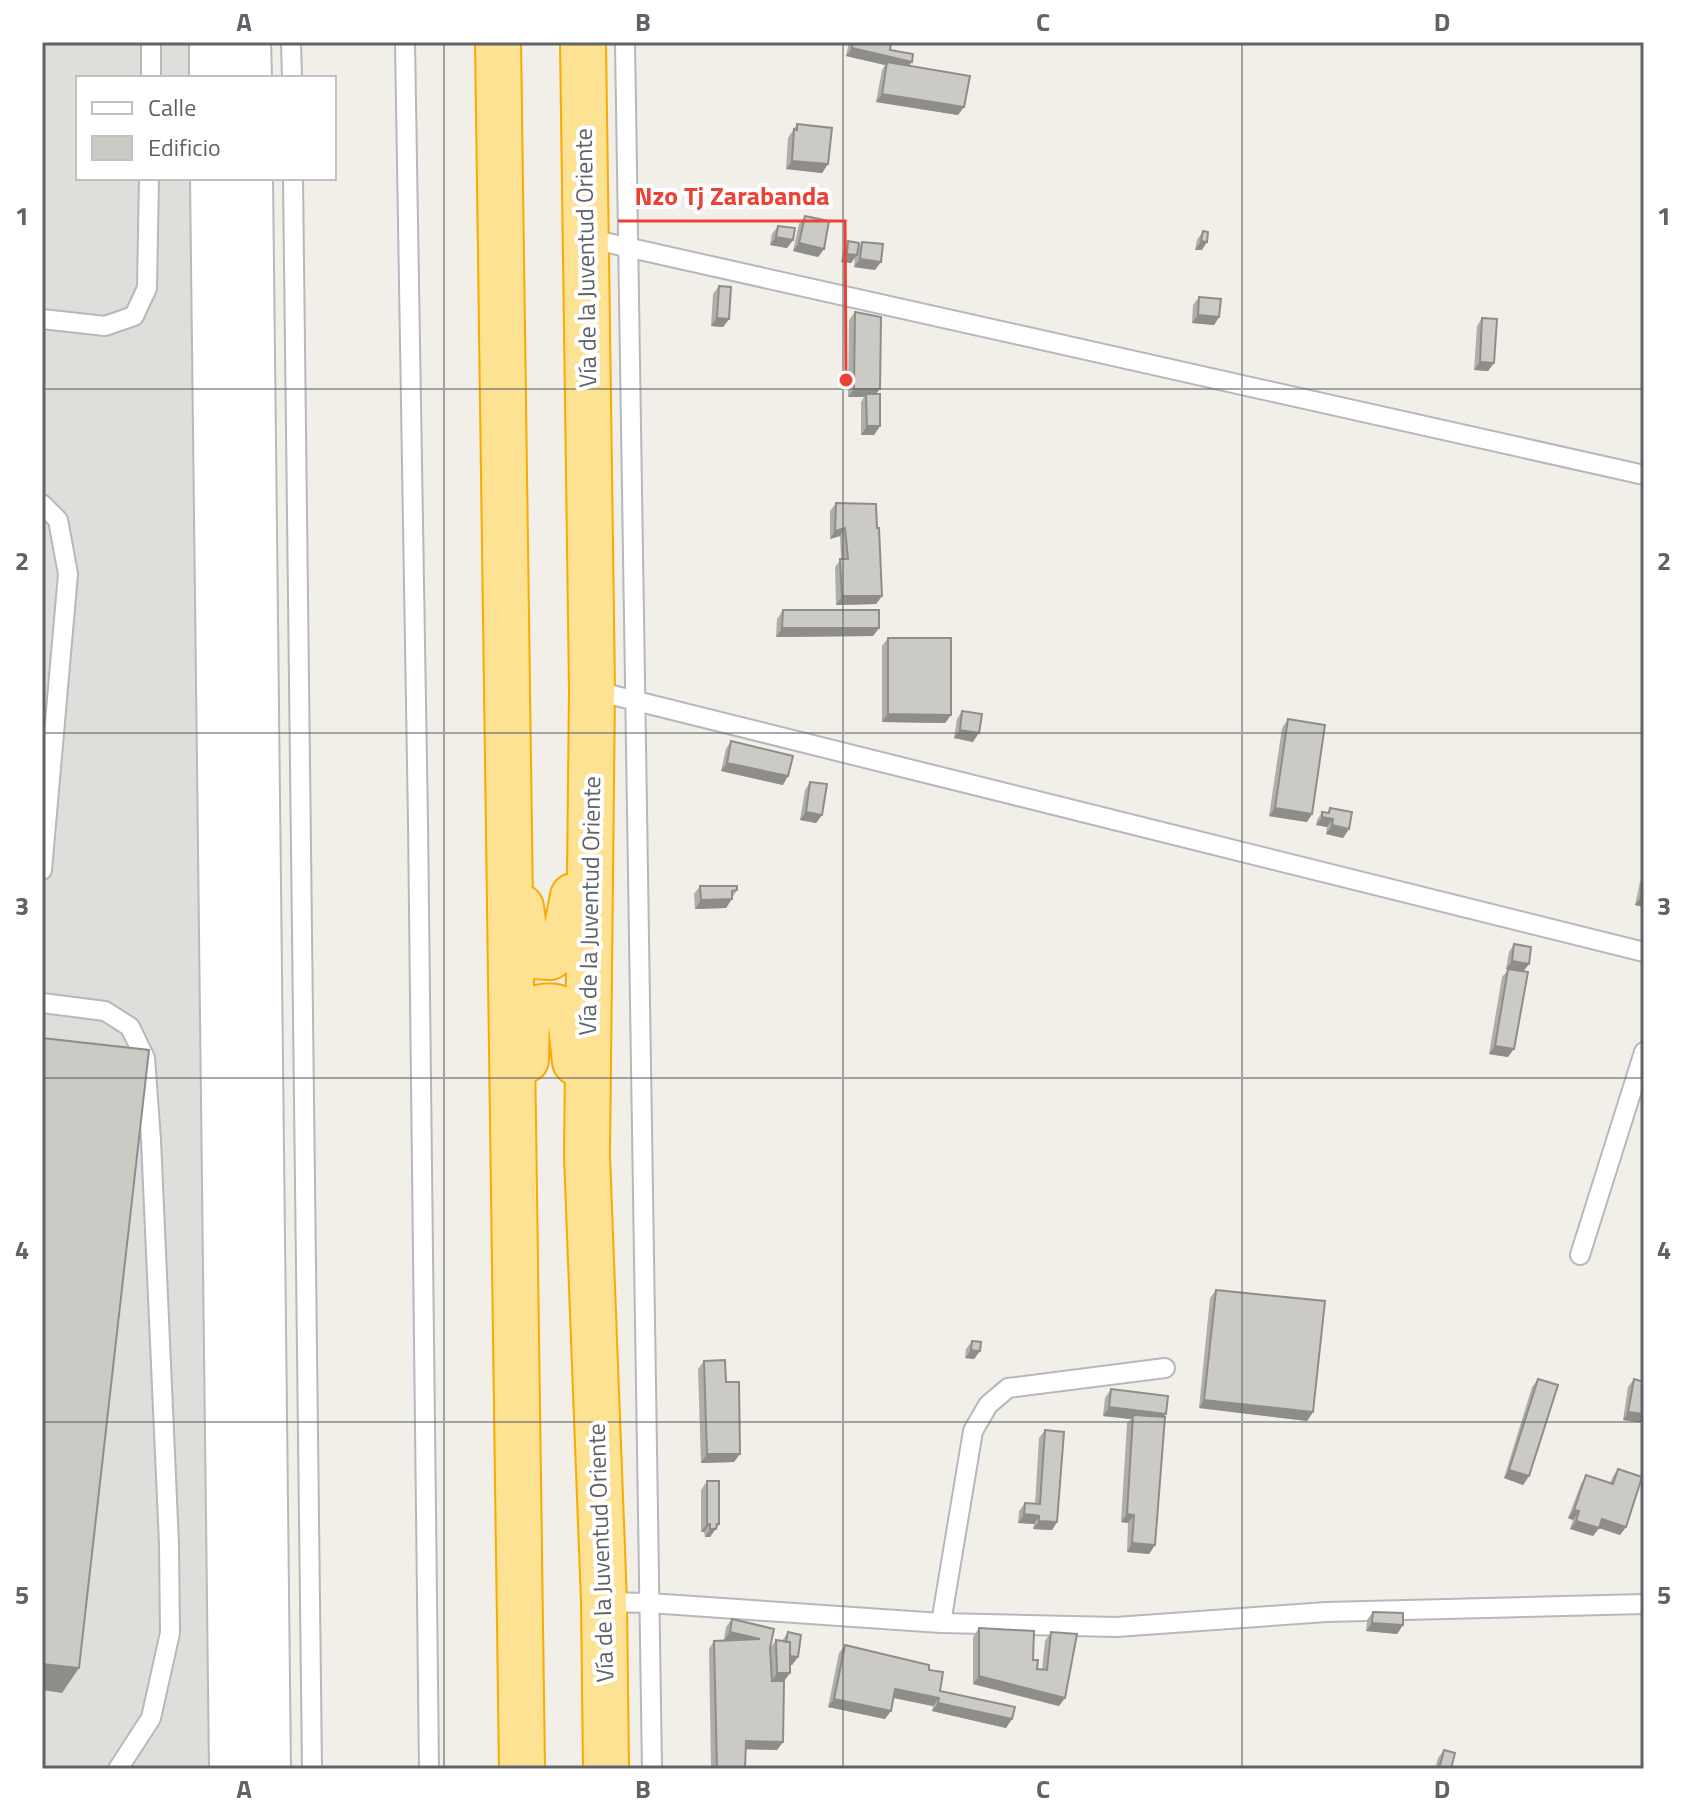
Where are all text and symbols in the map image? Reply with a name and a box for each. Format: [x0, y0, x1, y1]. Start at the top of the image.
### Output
text: A [236, 2, 252, 41]
text: B [635, 2, 651, 41]
text: C [1036, 2, 1050, 41]
text: D [1434, 2, 1450, 41]
legend [76, 76, 336, 180]
text: Calle [148, 89, 196, 125]
street label: Vía de la Juventud Oriente [565, 128, 605, 388]
text: Edificio [148, 129, 221, 165]
callout: Nzo Tj Zarabanda [618, 171, 845, 221]
text: Nzo Tj Zarabanda [635, 176, 829, 215]
text: 1 [15, 196, 29, 235]
text: 1 [1657, 196, 1671, 235]
text: 2 [15, 541, 29, 580]
text: 2 [1657, 541, 1671, 580]
street label: Vía de la Juventud Oriente [569, 776, 609, 1036]
text: 3 [15, 886, 29, 925]
text: 3 [1657, 886, 1671, 925]
text: 4 [15, 1230, 29, 1269]
text: 4 [1657, 1230, 1671, 1269]
street label: Vía de la Juventud Oriente [577, 1423, 623, 1683]
text: 5 [15, 1575, 29, 1614]
text: 5 [1657, 1575, 1671, 1614]
text: A [236, 1769, 252, 1808]
text: B [635, 1769, 651, 1808]
text: C [1036, 1769, 1050, 1808]
text: D [1434, 1769, 1450, 1808]

